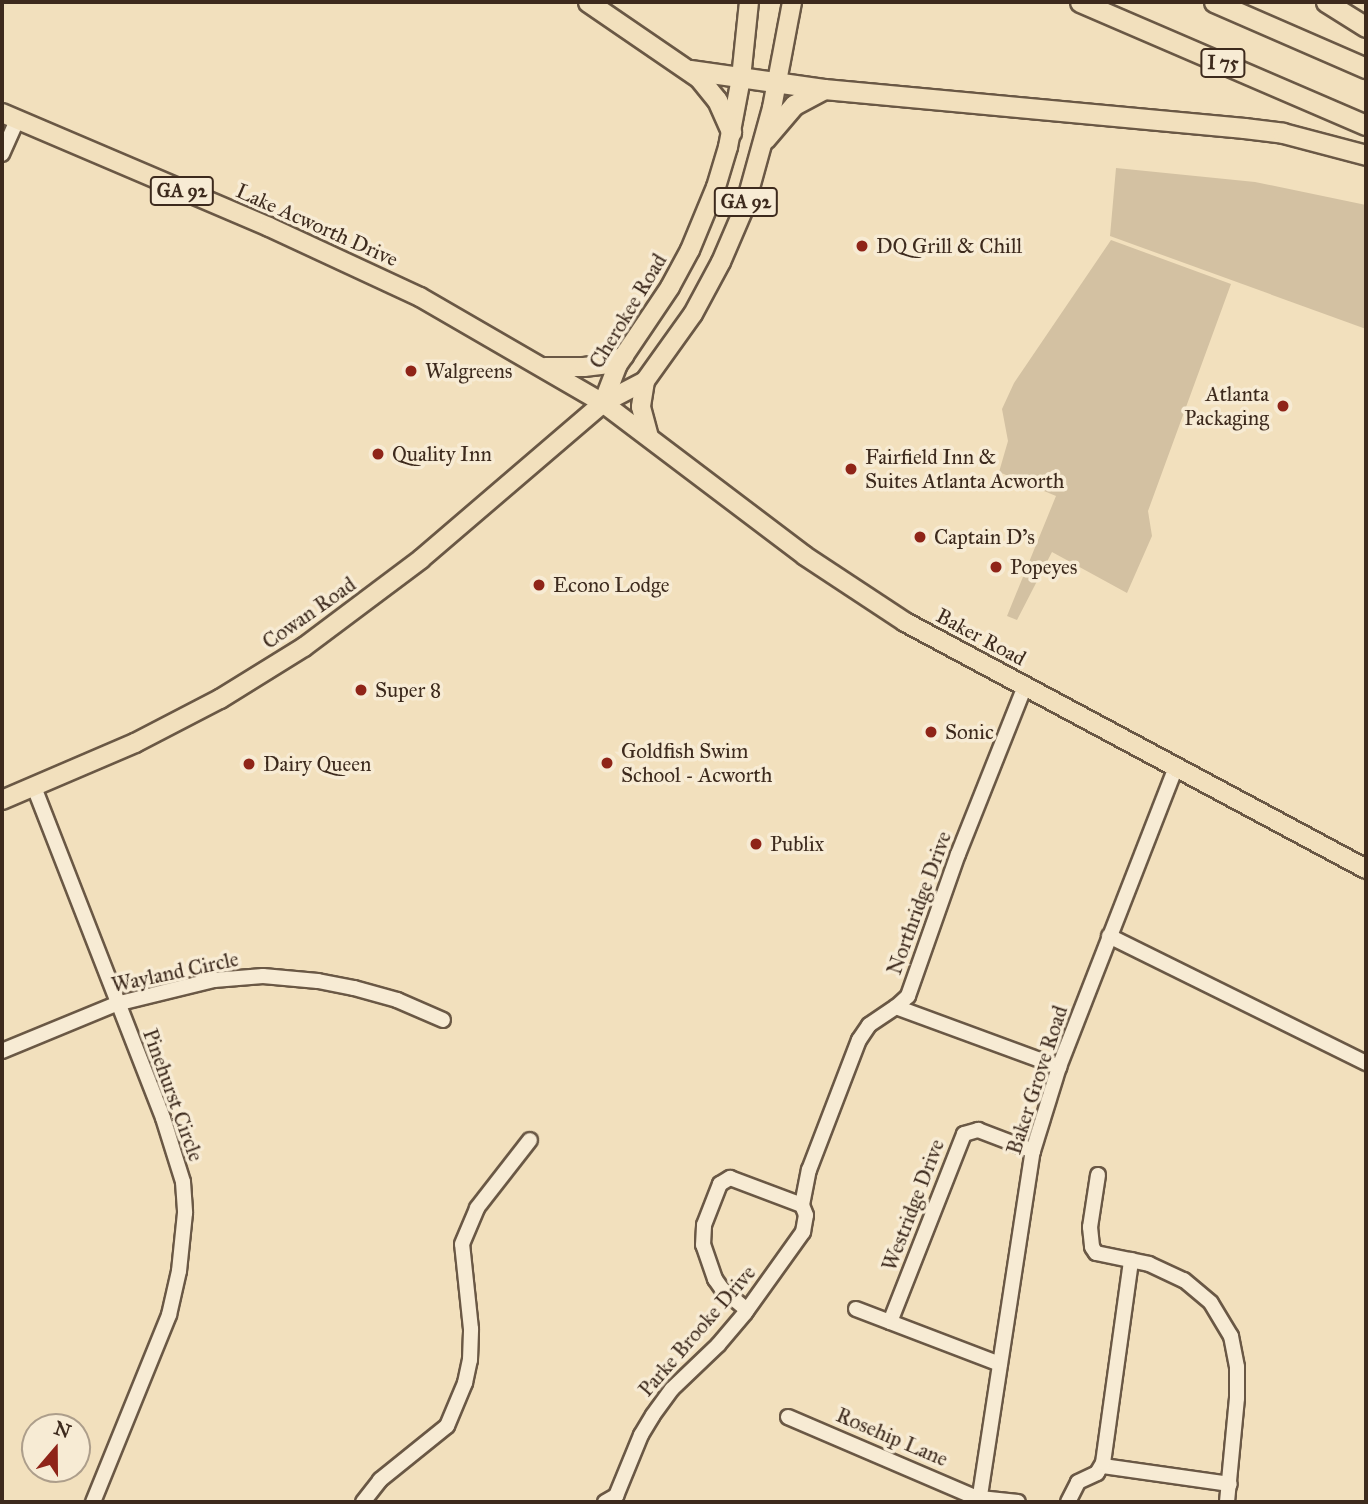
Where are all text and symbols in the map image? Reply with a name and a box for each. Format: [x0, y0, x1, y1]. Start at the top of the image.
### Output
road number: I 75 [1200, 48, 1246, 78]
road number: GA 92 [149, 176, 215, 206]
street label: Lake Acworth Drive [232, 178, 402, 272]
road number: GA 92 [713, 186, 779, 218]
place label: DQ Grill & Chill [876, 233, 1022, 259]
marker: DQ Grill & Chill [854, 238, 870, 254]
street label: Cherokee Road [584, 249, 672, 373]
place label: Walgreens [425, 358, 513, 384]
marker: Walgreens [403, 363, 419, 379]
place label: Atlanta Packaging [1184, 381, 1269, 431]
marker: Atlanta Packaging [1275, 398, 1291, 414]
place label: Quality Inn [392, 441, 492, 467]
place label: Fairfield Inn & Suites Atlanta Acworth [865, 444, 1064, 494]
marker: Quality Inn [370, 446, 386, 462]
marker: Fairfield Inn & Suites Atlanta Acworth [843, 461, 859, 477]
place label: Captain D's [934, 524, 1035, 550]
marker: Captain D's [912, 529, 928, 545]
place label: Popeyes [1010, 554, 1077, 580]
marker: Popeyes [988, 559, 1004, 575]
street label: Cowan Road [257, 572, 361, 654]
place label: Econo Lodge [553, 572, 670, 598]
marker: Econo Lodge [531, 577, 547, 593]
street label: Baker Road [932, 603, 1030, 671]
place label: Super 8 [375, 677, 441, 703]
marker: Super 8 [353, 682, 369, 698]
place label: Sonic [945, 719, 994, 745]
marker: Sonic [923, 724, 939, 740]
place label: Goldfish Swim School - Acworth [621, 738, 772, 788]
place label: Dairy Queen [263, 751, 371, 777]
marker: Goldfish Swim School - Acworth [599, 755, 615, 771]
marker: Dairy Queen [241, 756, 257, 772]
street label: Northridge Drive [881, 828, 957, 978]
place label: Publix [770, 831, 824, 857]
marker: Publix [748, 836, 764, 852]
street label: Wayland Circle [109, 946, 241, 998]
street label: Baker Grove Road [1001, 1002, 1073, 1158]
street label: Pinehurst Circle [137, 1025, 209, 1165]
street label: Westridge Drive [876, 1136, 950, 1274]
street label: Parke Brooke Drive [633, 1260, 761, 1402]
street label: Rosehip Lane [832, 1402, 952, 1472]
north arrow [21, 1413, 91, 1483]
text: N [51, 1416, 74, 1443]

